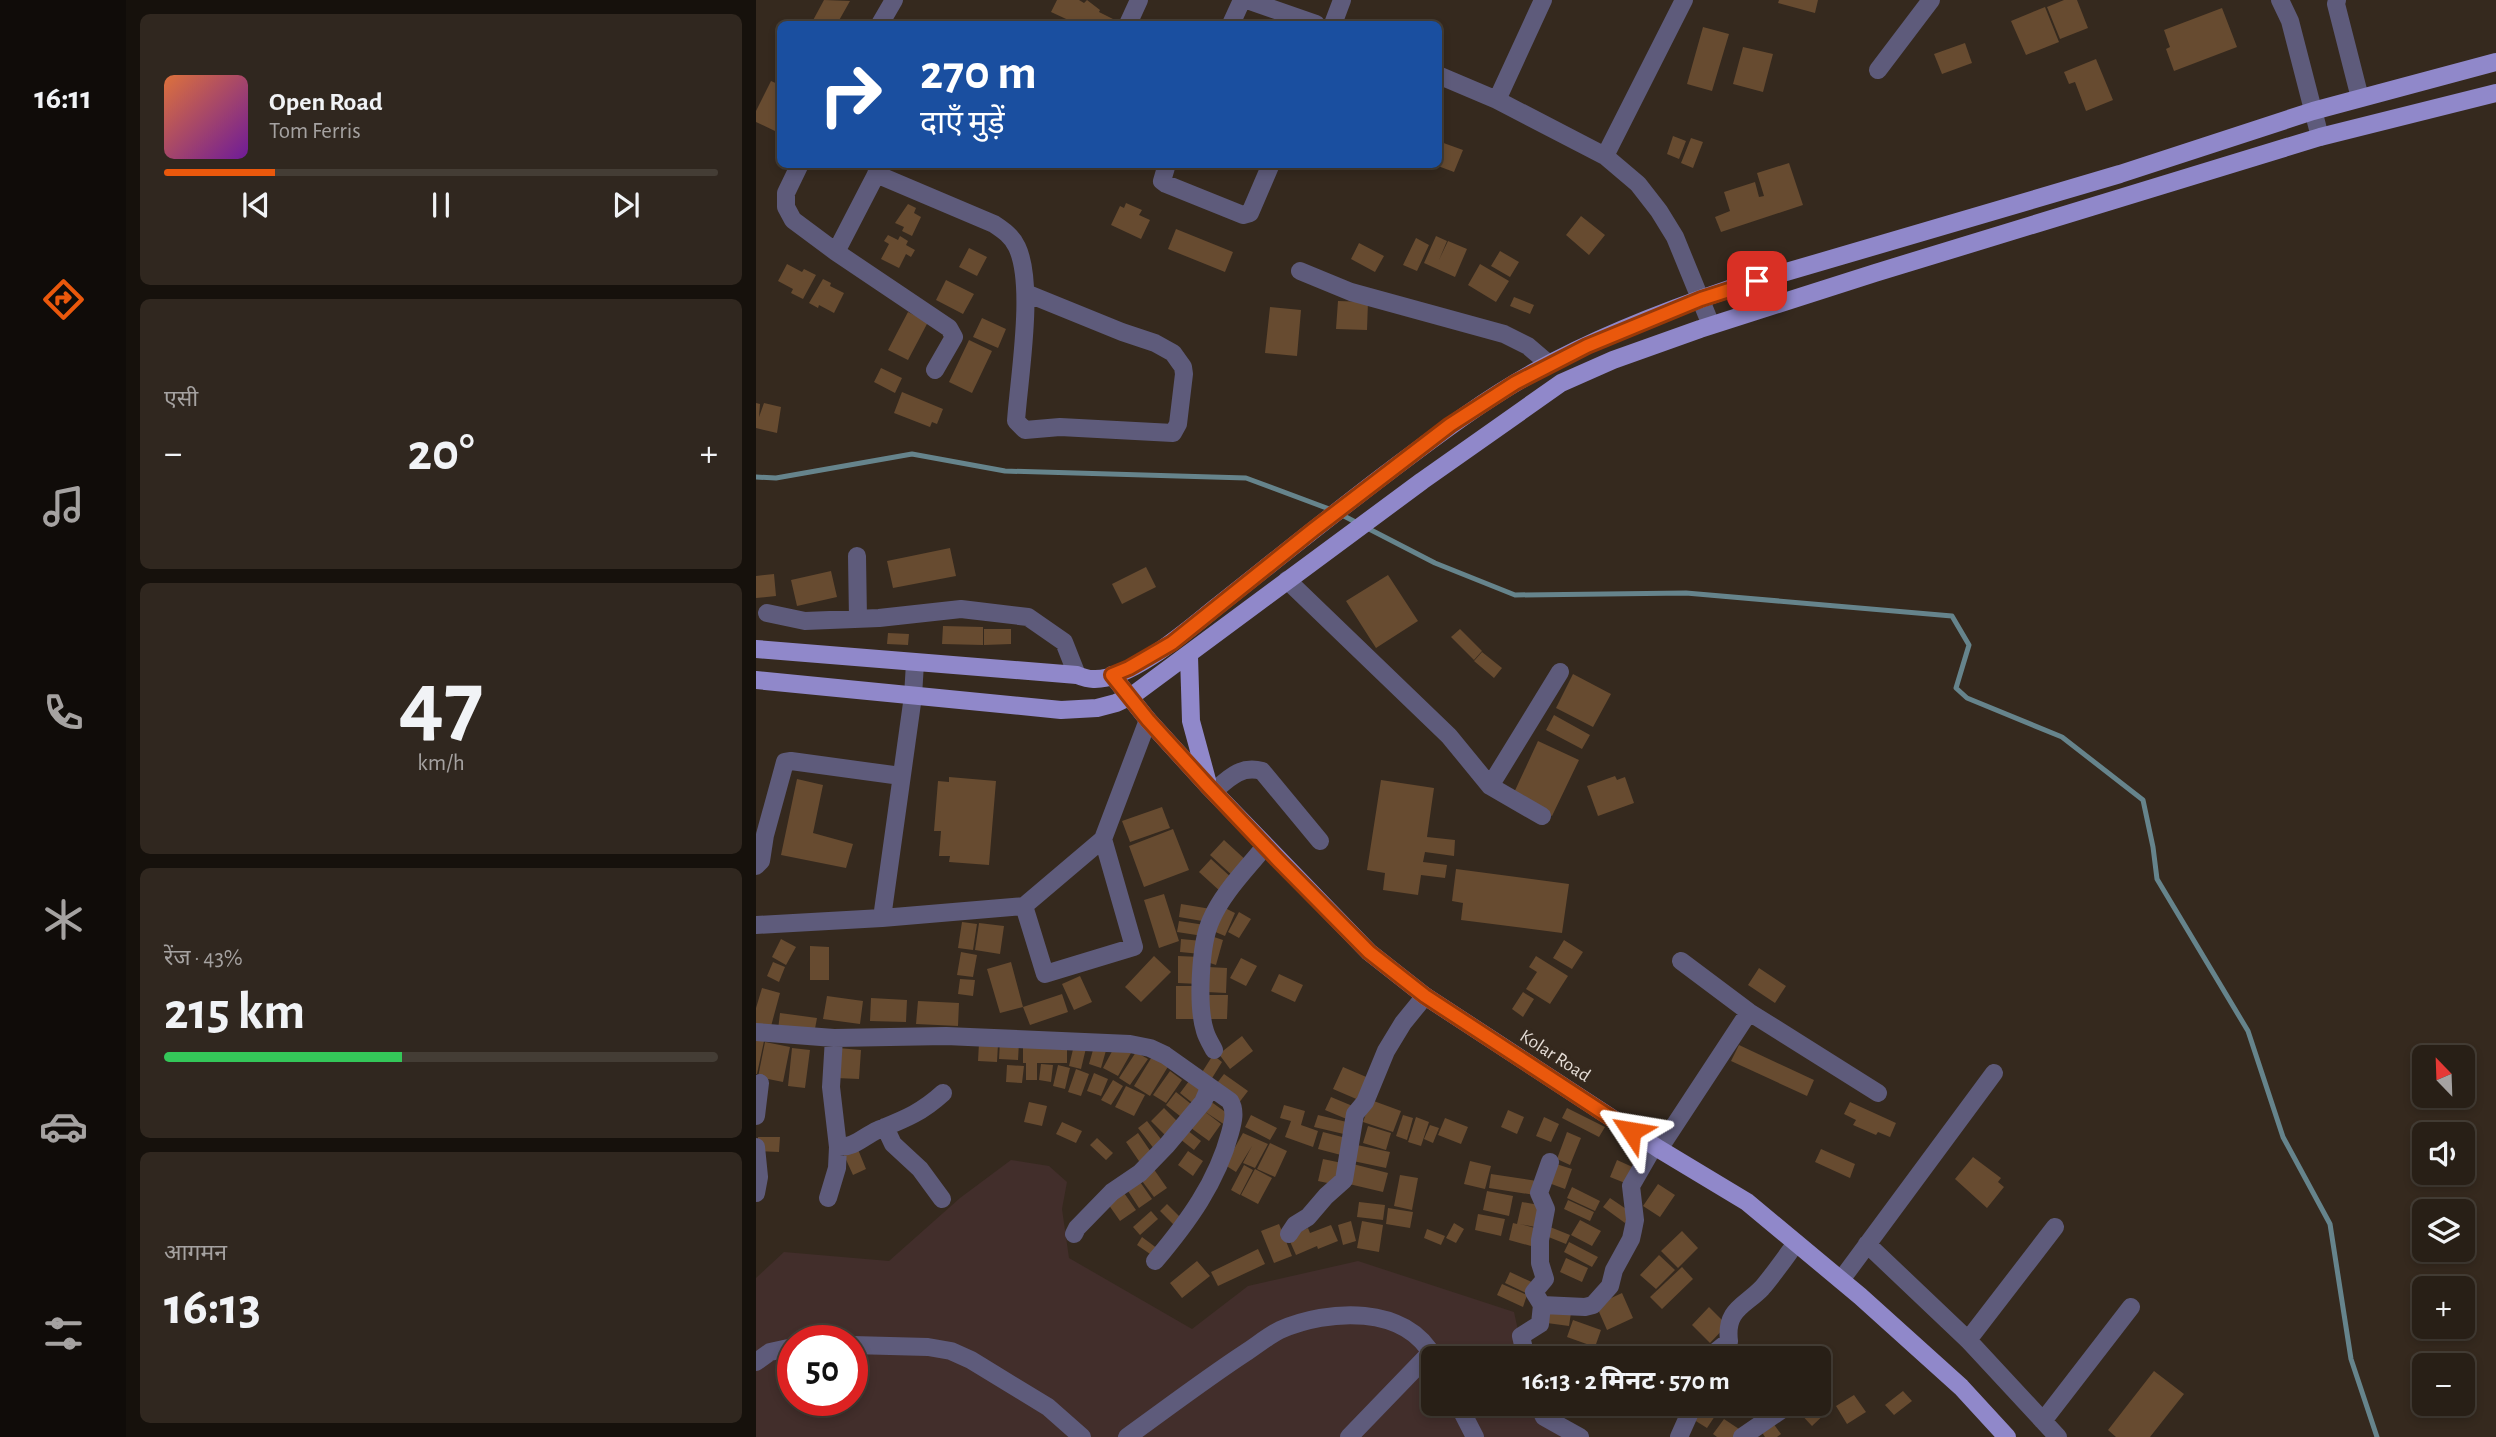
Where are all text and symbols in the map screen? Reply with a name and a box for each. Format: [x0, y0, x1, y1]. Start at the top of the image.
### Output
icon: right [805, 49, 896, 140]
text: 270 m [920, 49, 1037, 98]
text: 16:11 [34, 82, 92, 114]
text: Open Road [269, 89, 383, 115]
text: दाएँ मुड़ें [920, 107, 1005, 139]
text: Tom Ferris [269, 120, 361, 143]
icon: previous [237, 186, 275, 224]
icon: pause [422, 186, 460, 224]
icon: next [607, 186, 645, 224]
pin [1727, 251, 1787, 311]
icon: arrive [1738, 262, 1776, 300]
icon: directions [39, 275, 88, 324]
text: एसी [164, 388, 198, 411]
text: 20° [408, 427, 474, 479]
text: − [164, 435, 182, 473]
text: + [700, 435, 718, 473]
icon: music [39, 482, 88, 531]
text: 47 [398, 659, 484, 750]
icon: phone [39, 688, 88, 737]
text: km/h [417, 752, 465, 775]
icon: climate [39, 895, 88, 944]
text: रेंज · 43% [164, 947, 243, 970]
text: 215 km [164, 986, 305, 1038]
street label: Kolar Road [1516, 1026, 1594, 1086]
north arrow [2412, 1045, 2474, 1108]
map controls [2412, 1045, 2475, 1416]
position arrow [1594, 1094, 1668, 1168]
icon: car [39, 1102, 88, 1151]
button: sound [2412, 1122, 2475, 1185]
button: layers [2412, 1199, 2475, 1262]
text: आगमन [164, 1242, 227, 1265]
button: + [2412, 1276, 2475, 1339]
text: 16:13 [164, 1281, 261, 1333]
icon: filters [39, 1309, 88, 1358]
speed limit sign: 50 [777, 1325, 868, 1416]
button: − [2412, 1353, 2475, 1416]
text: 16:13 · 2 मिनट · 570 m [1522, 1368, 1730, 1394]

